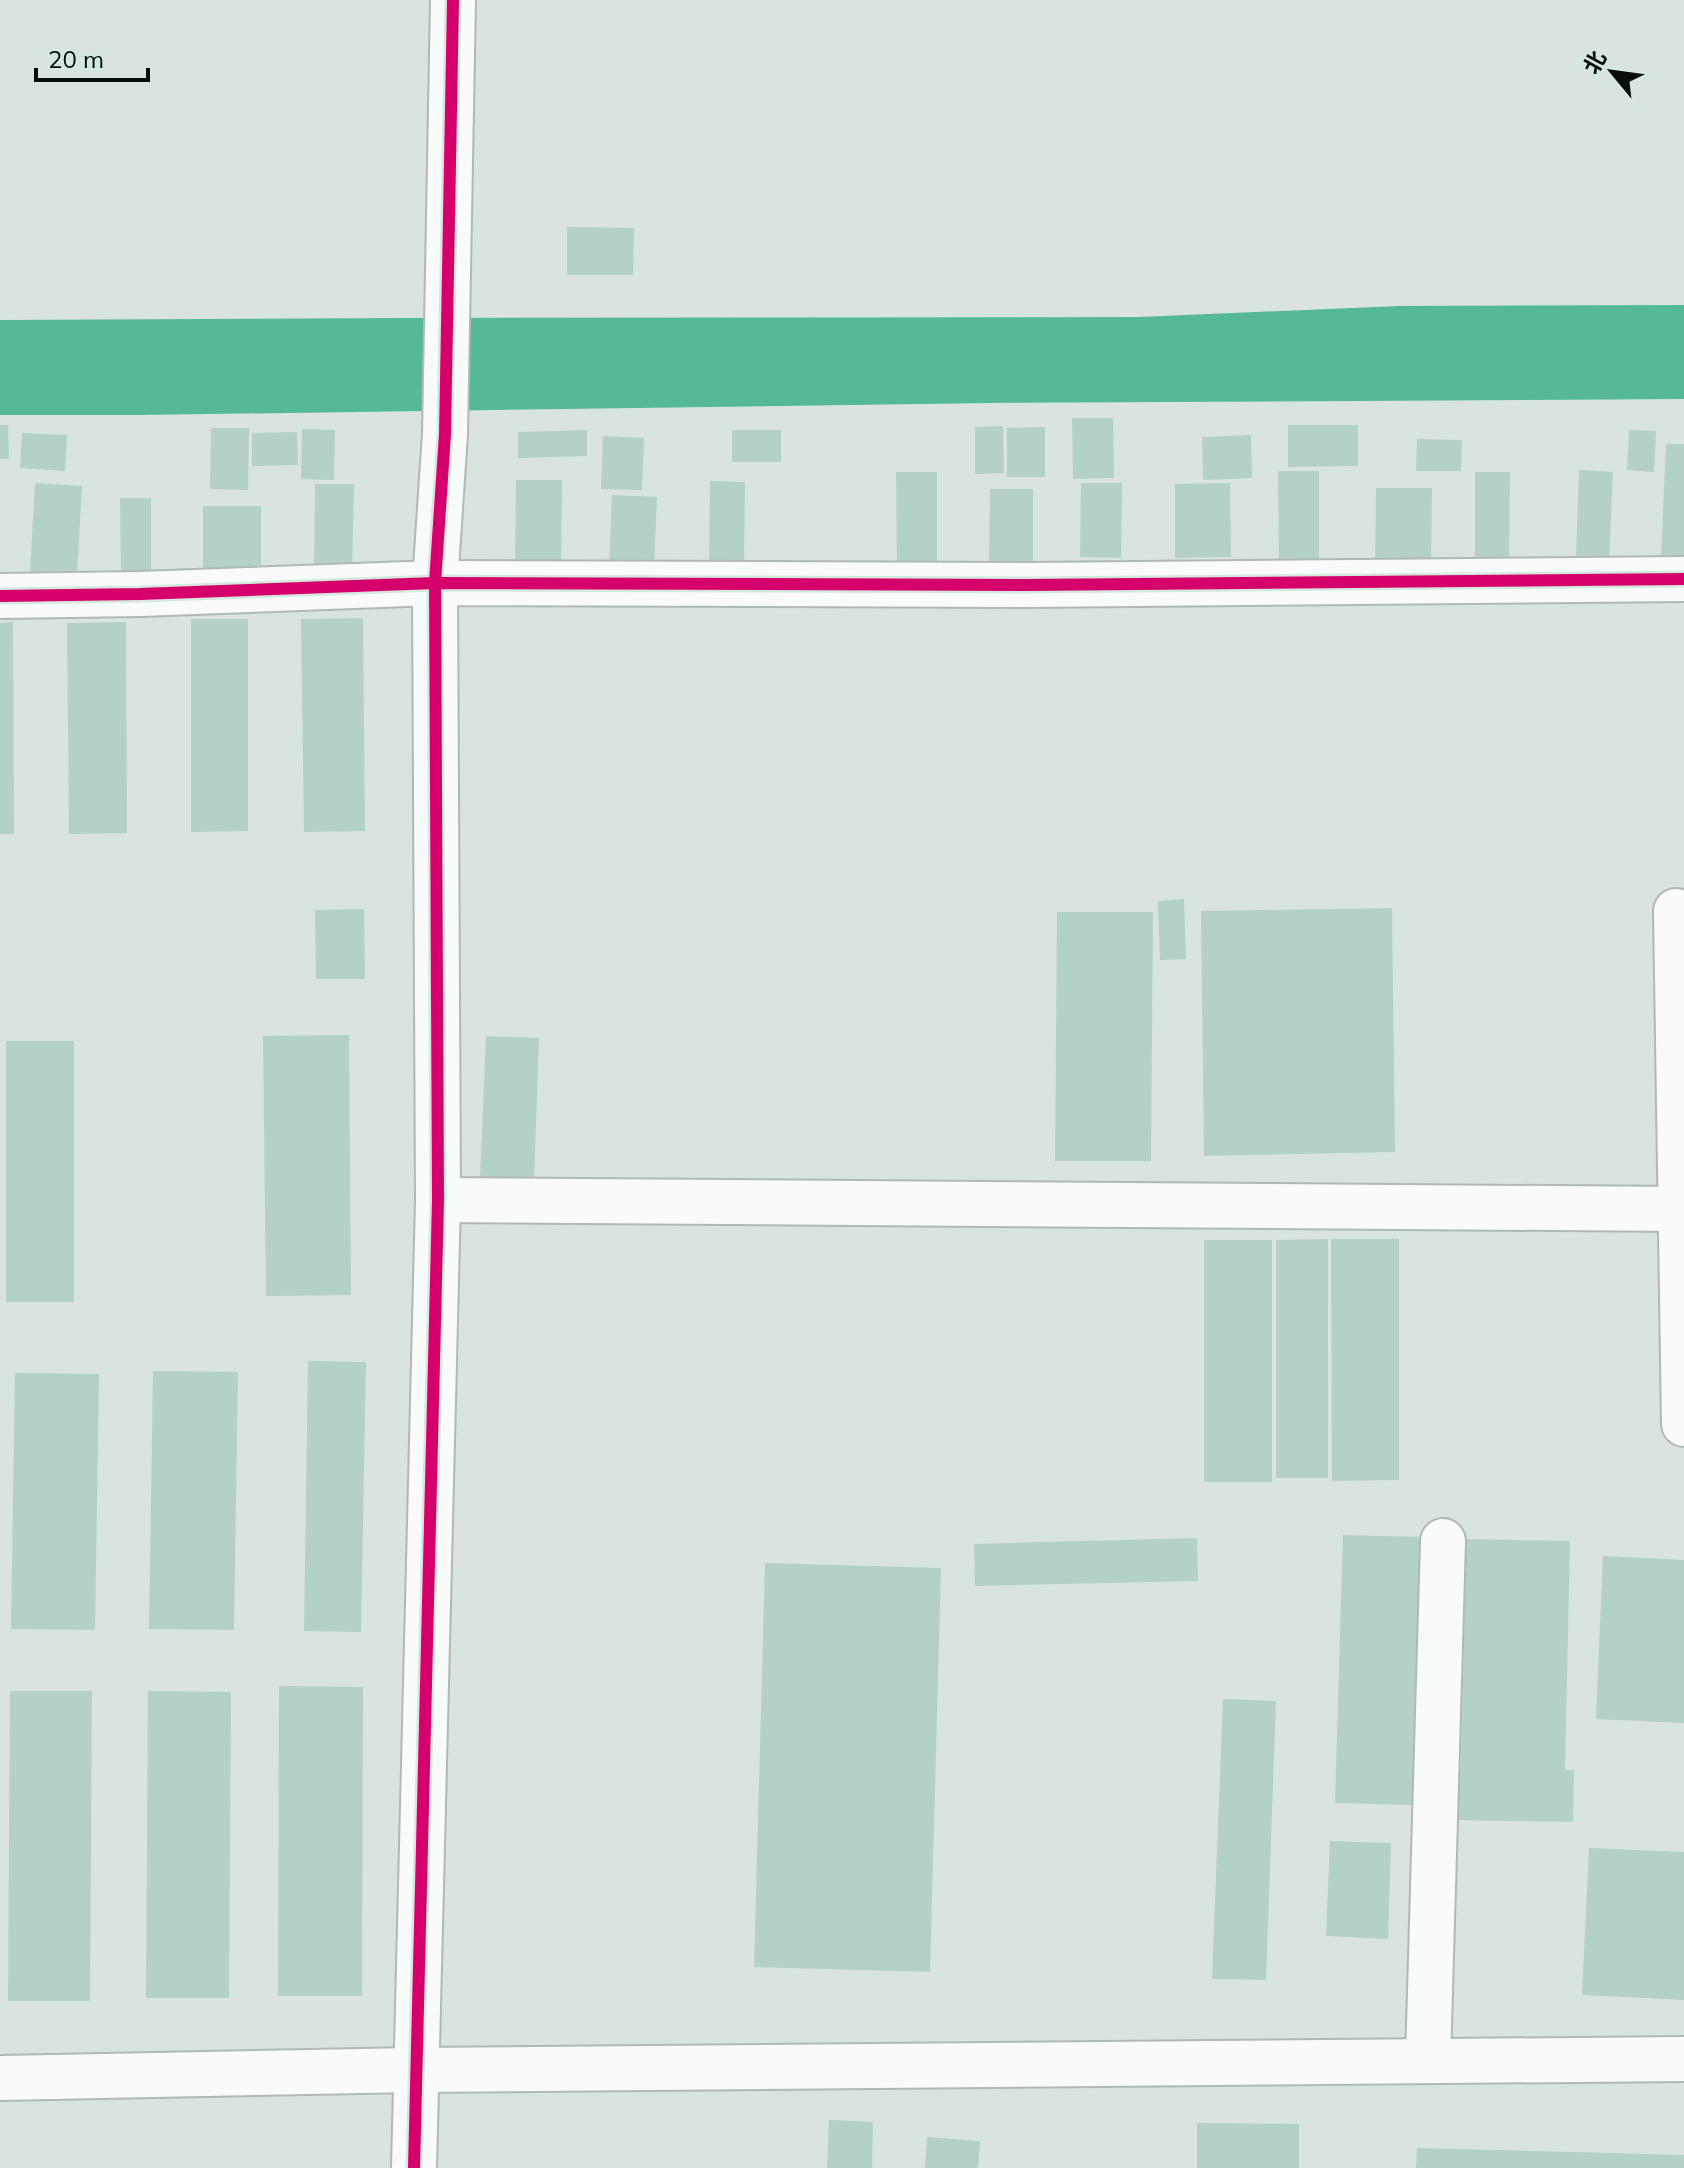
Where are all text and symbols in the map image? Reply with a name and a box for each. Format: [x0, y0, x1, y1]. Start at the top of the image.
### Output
scale bar [36, 32, 148, 82]
north arrow [1572, 32, 1652, 112]
text: 20 m [48, 44, 104, 74]
text: 北 [1577, 46, 1612, 79]

